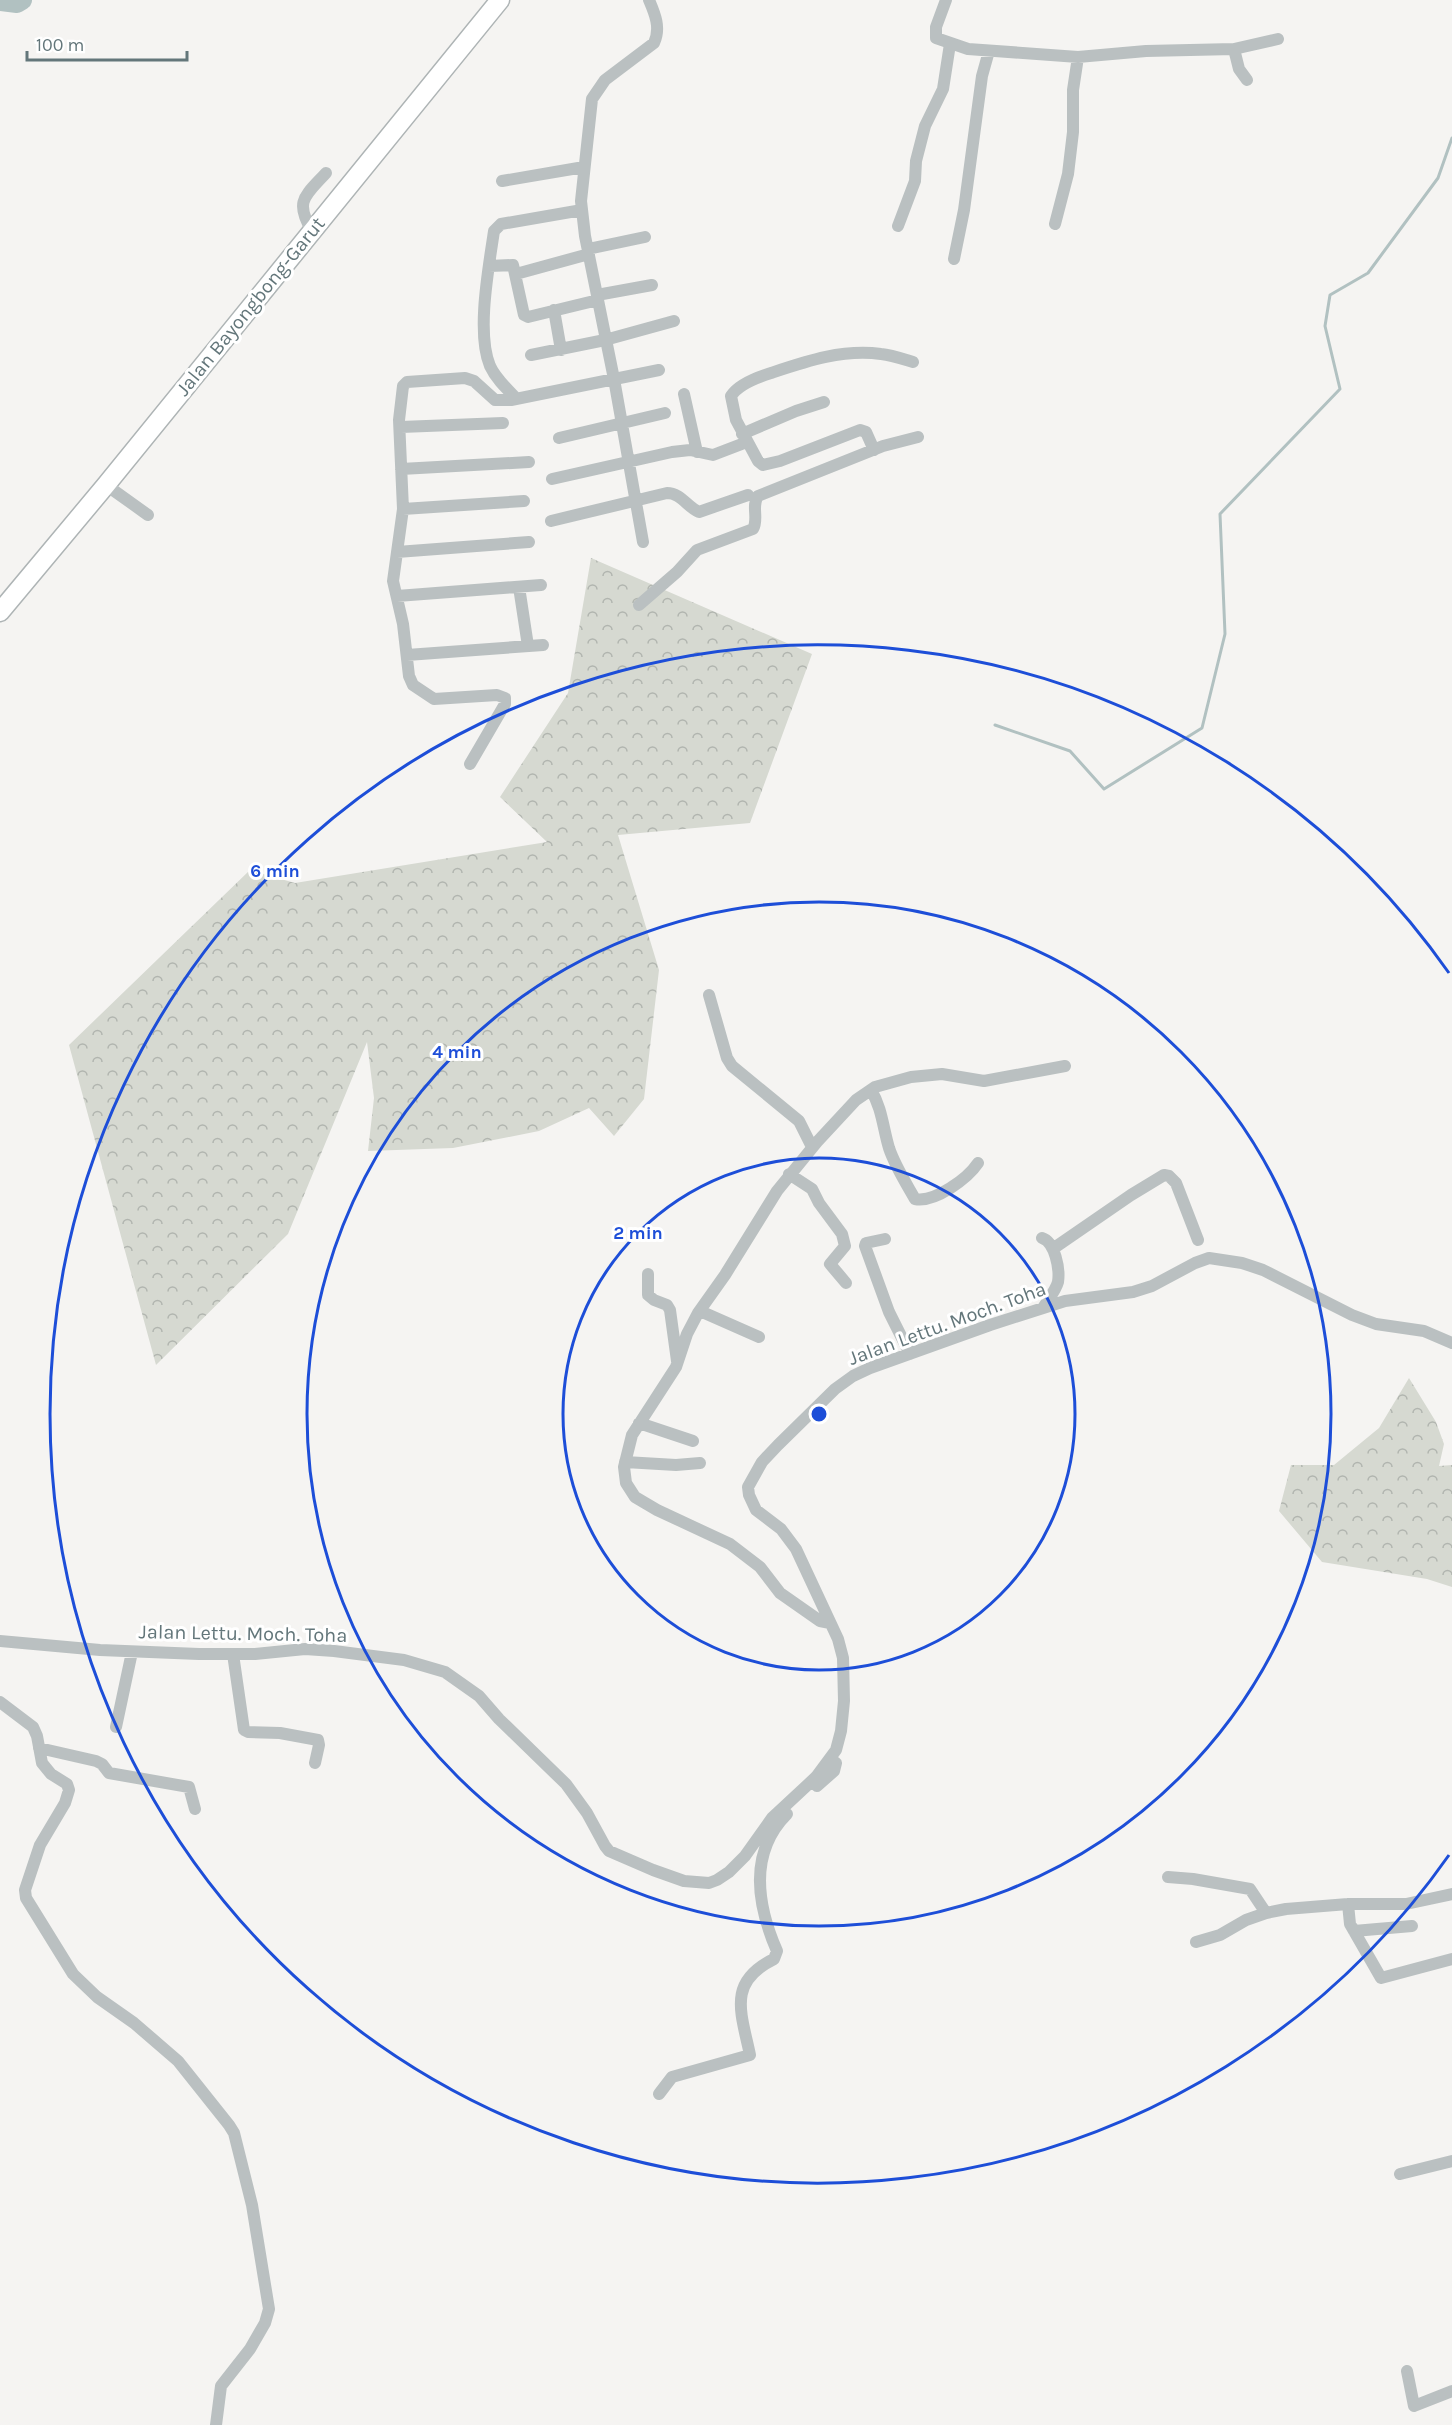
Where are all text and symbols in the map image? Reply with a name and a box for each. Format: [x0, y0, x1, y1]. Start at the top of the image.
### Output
scale bar [27, 24, 188, 62]
text: 100 m [36, 34, 84, 56]
street label: Jalan Bayongbong-Garut [171, 212, 330, 400]
text: 6 min [250, 860, 300, 882]
text: 4 min [432, 1041, 482, 1063]
text: 2 min [613, 1222, 663, 1244]
street label: Jalan Lettu. Moch. Toha [845, 1277, 1049, 1370]
centre of rings [809, 1404, 829, 1424]
street label: Jalan Lettu. Moch. Toha [138, 1620, 347, 1647]

